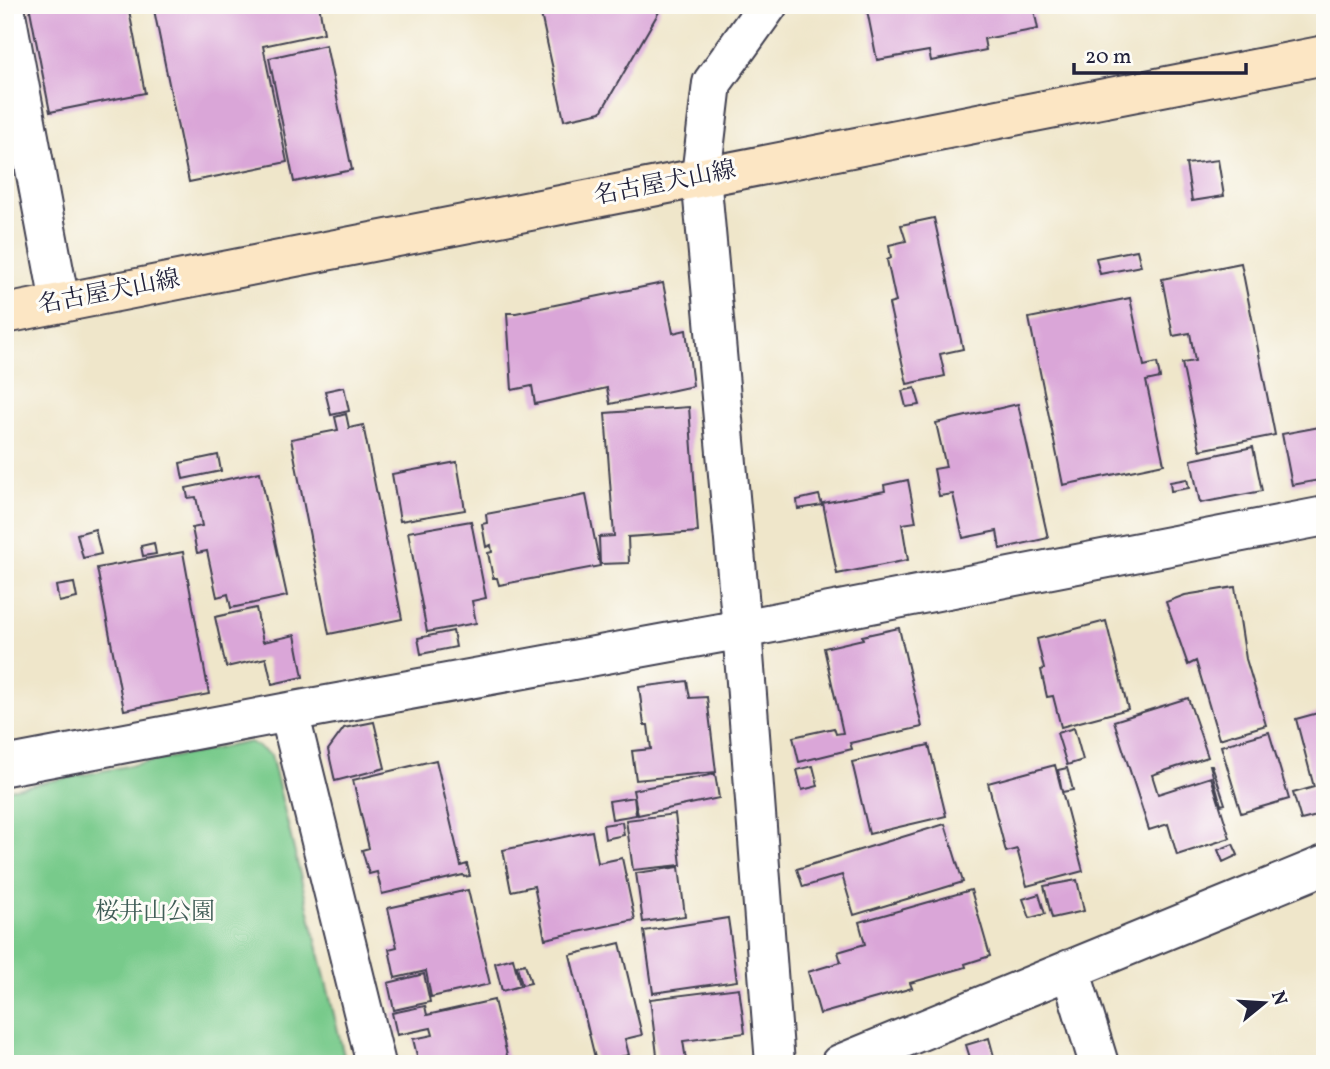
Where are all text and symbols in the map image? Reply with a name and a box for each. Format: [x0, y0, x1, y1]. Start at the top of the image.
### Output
scale bar [1074, 32, 1246, 76]
text: 20 m [1085, 43, 1131, 72]
street label: 名古屋犬山線 [591, 154, 739, 214]
street label: 名古屋犬山線 [35, 263, 183, 323]
park label: 桜井山公園 [95, 896, 215, 930]
north arrow [1228, 968, 1298, 1038]
text: N [1264, 988, 1293, 1009]

